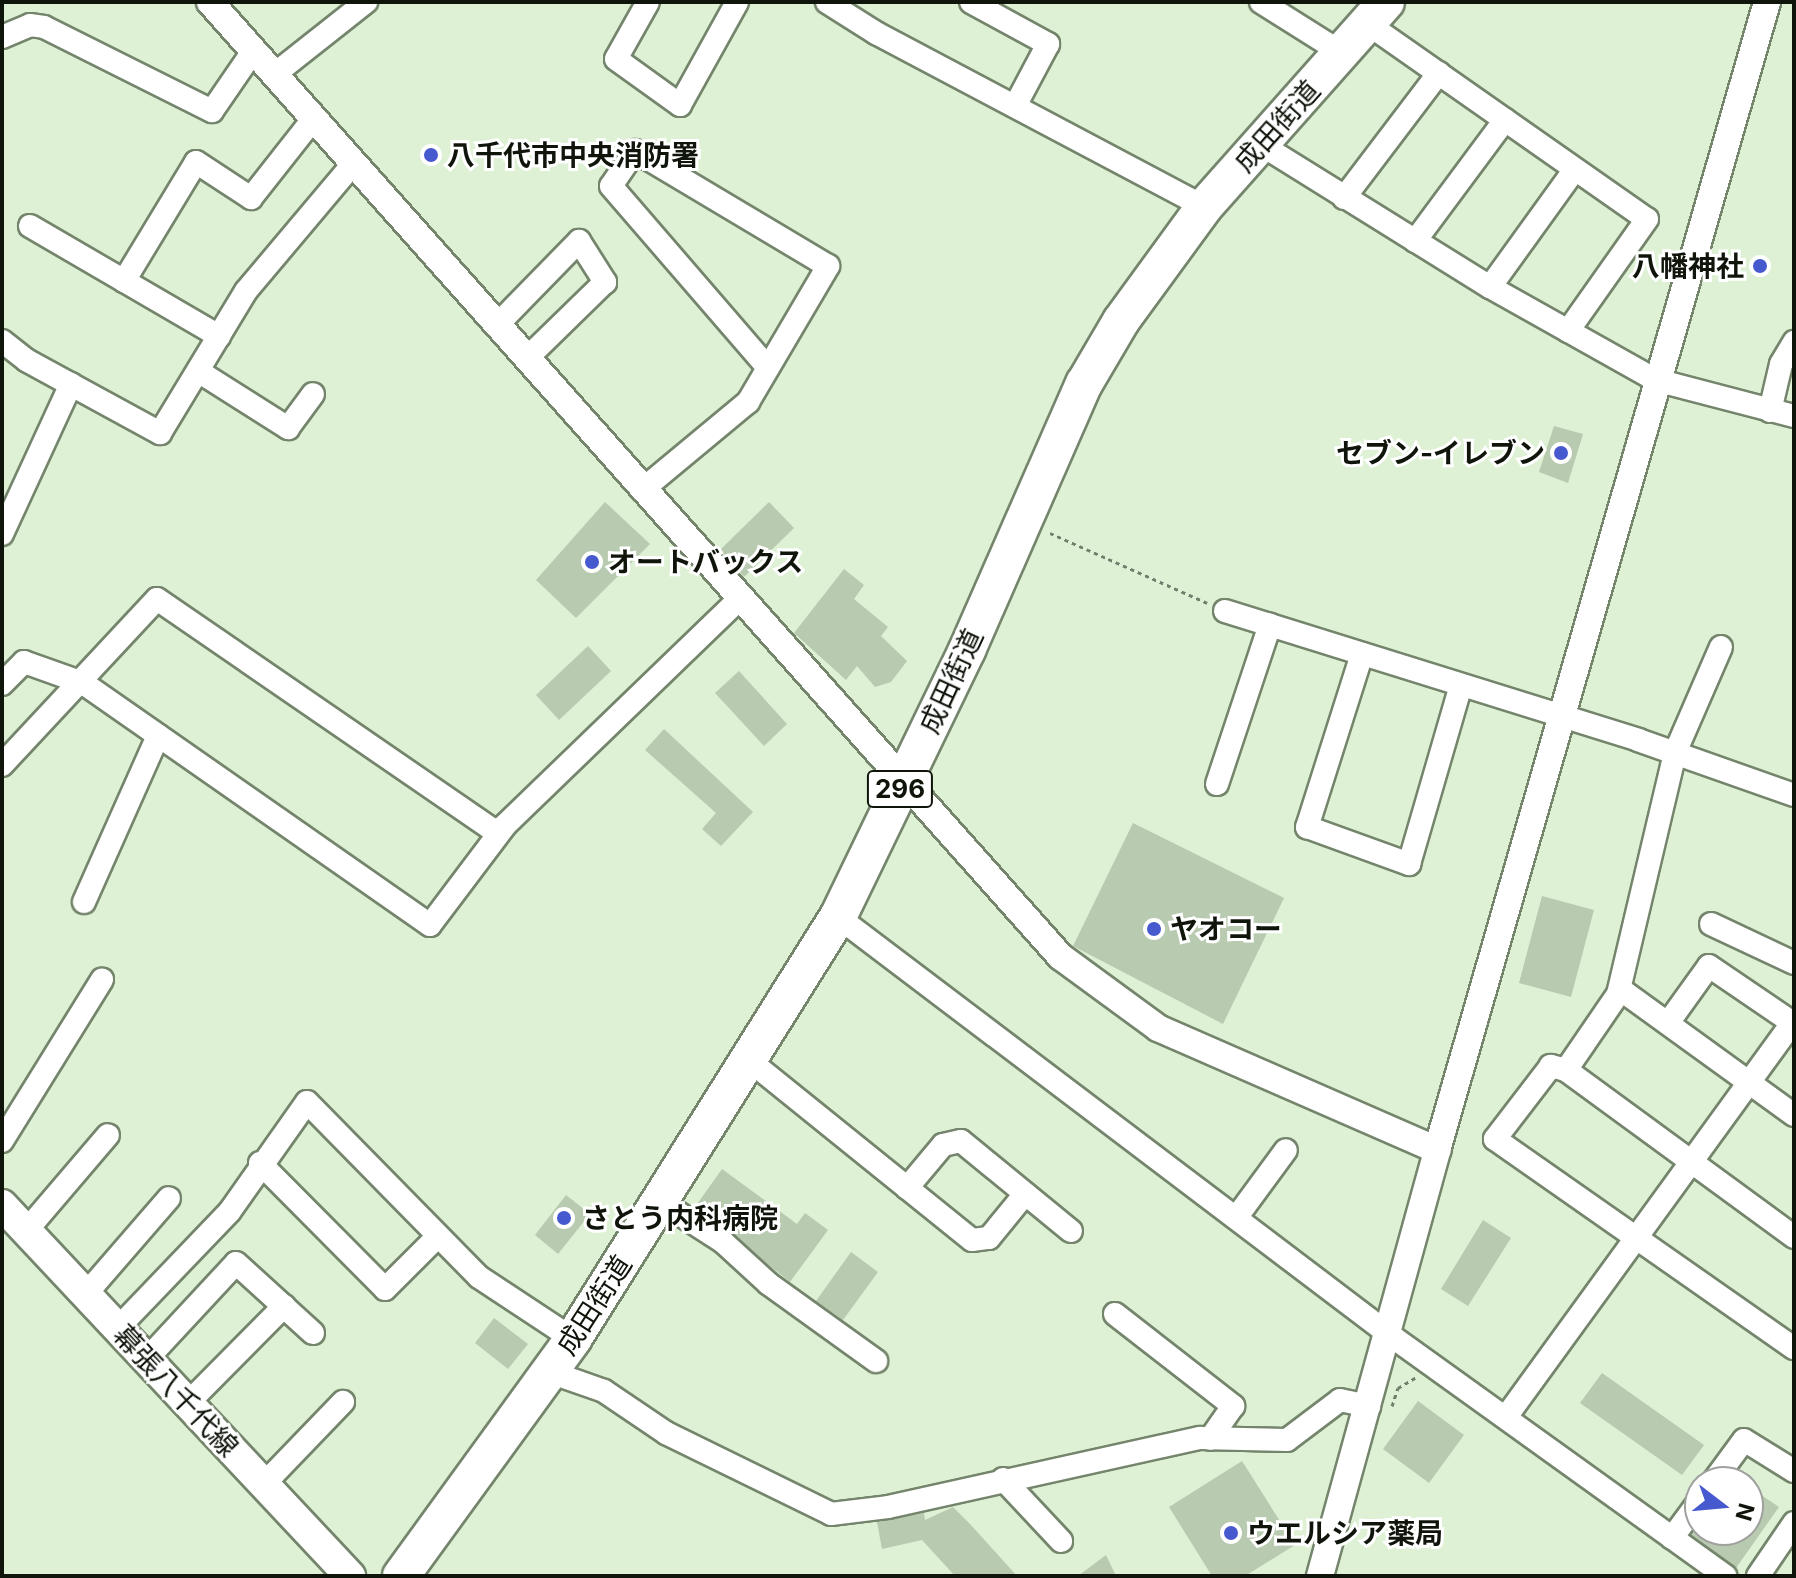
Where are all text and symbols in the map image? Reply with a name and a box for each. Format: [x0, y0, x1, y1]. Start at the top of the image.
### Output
street label: 成田街道 [1227, 73, 1327, 179]
place label: 八千代市中央消防署 [447, 138, 699, 172]
marker: 八千代市中央消防署 [422, 146, 440, 164]
place label: 八幡神社 [1632, 249, 1744, 283]
marker: 八幡神社 [1751, 257, 1769, 275]
place label: セブン-イレブン [1336, 436, 1545, 470]
marker: セブン-イレブン [1552, 444, 1570, 462]
place label: オートバックス [608, 545, 804, 579]
marker: オートバックス [583, 553, 601, 571]
street label: 成田街道 [912, 623, 990, 739]
road number: 296 [866, 767, 934, 811]
place label: ヤオコー [1170, 912, 1282, 946]
marker: ヤオコー [1145, 920, 1163, 938]
place label: さとう内科病院 [582, 1201, 778, 1235]
marker: さとう内科病院 [553, 1207, 575, 1229]
street label: 成田街道 [549, 1249, 639, 1361]
street label: 幕張八千代線 [106, 1318, 246, 1464]
north arrow [1684, 1466, 1764, 1546]
text: N [1730, 1500, 1760, 1524]
place label: ウエルシア薬局 [1247, 1516, 1443, 1550]
marker: ウエルシア薬局 [1222, 1524, 1240, 1542]

